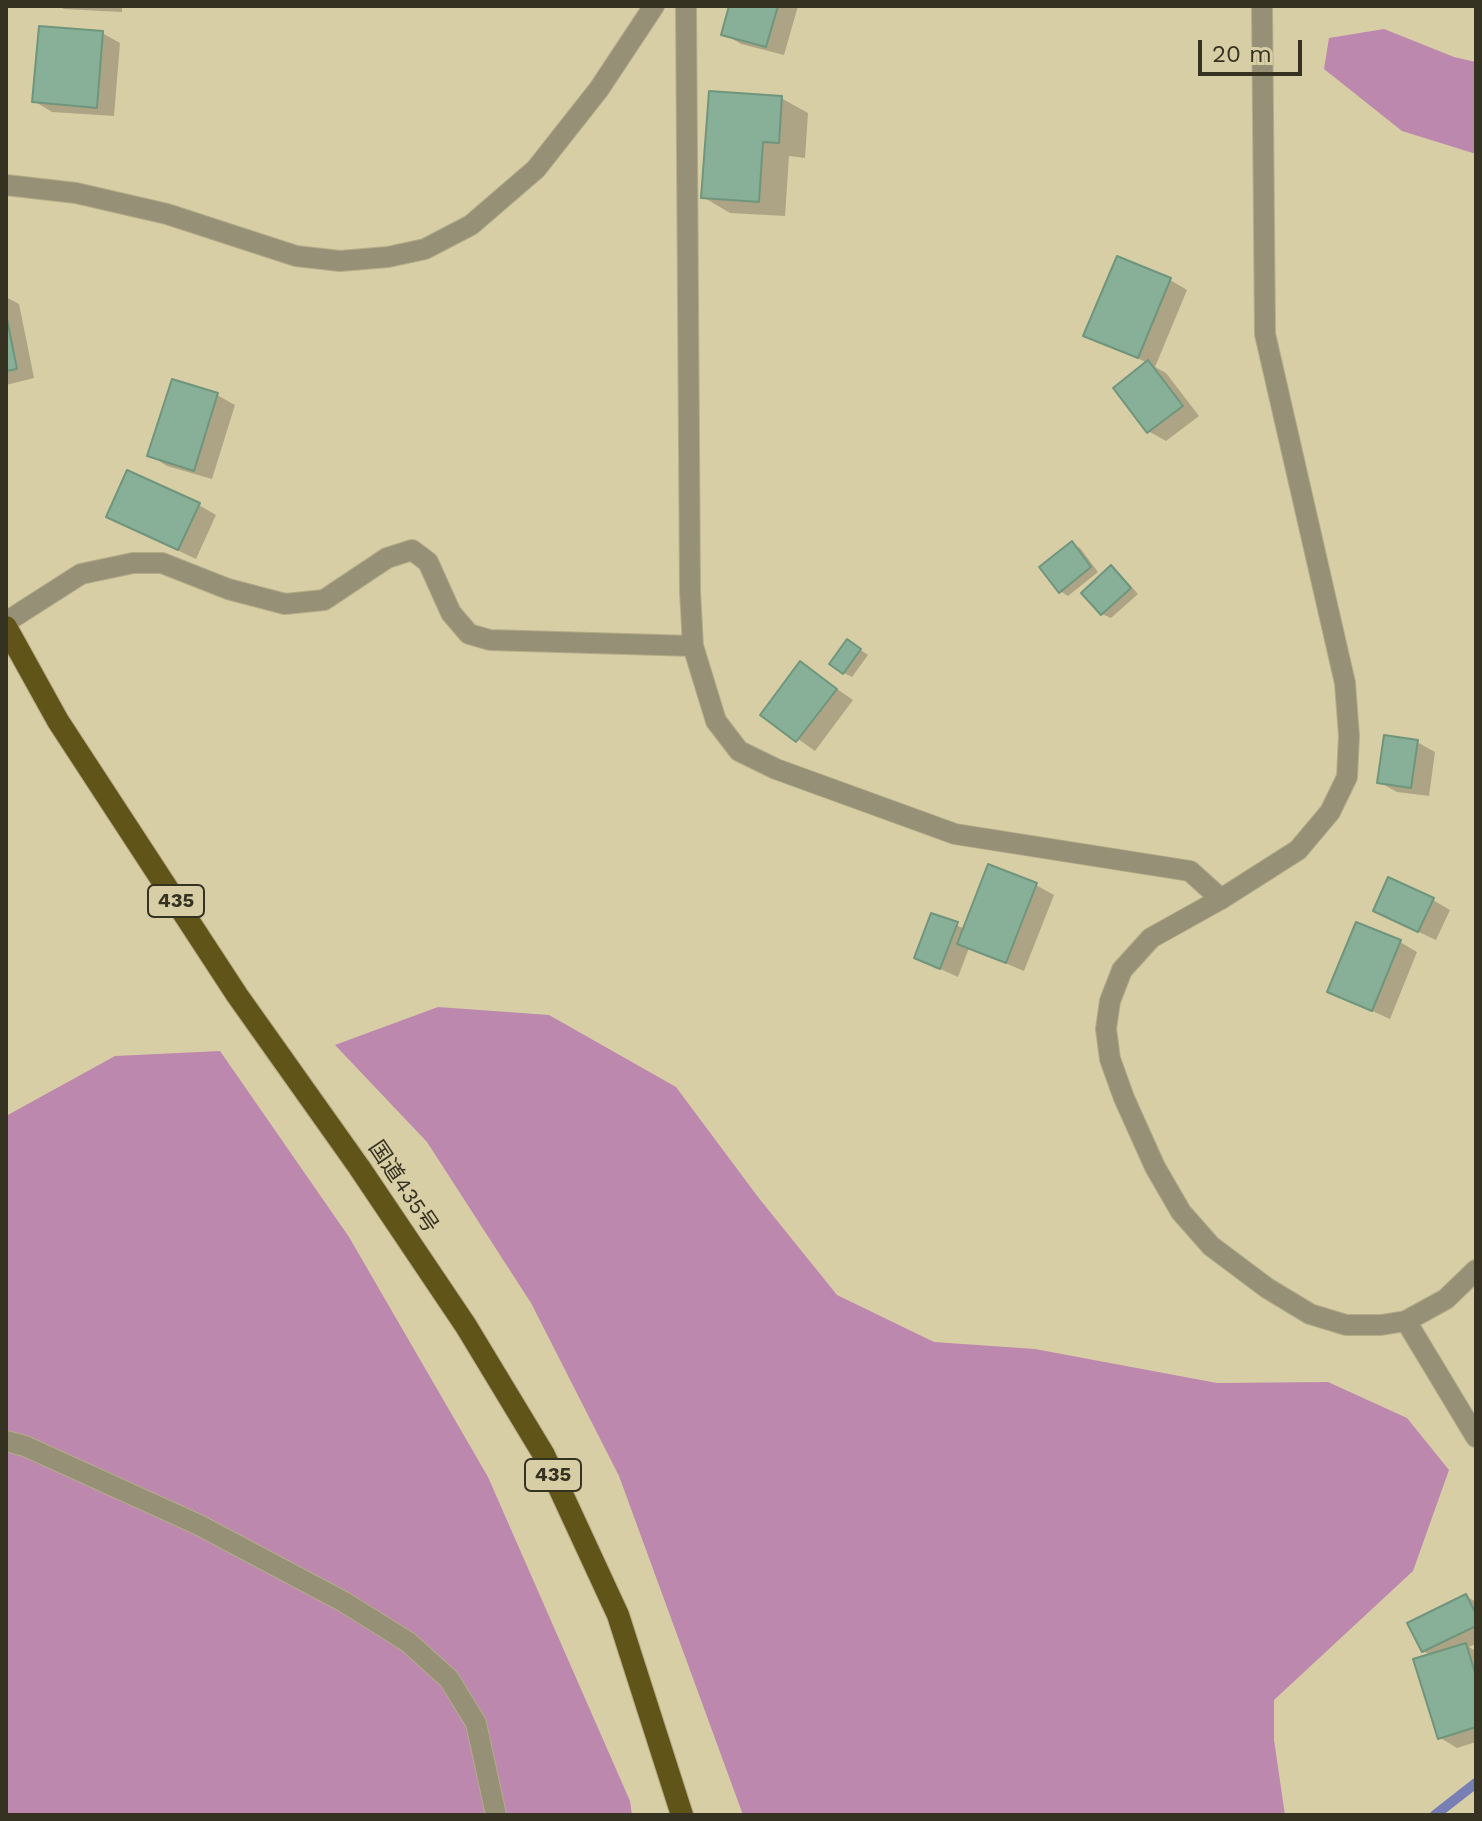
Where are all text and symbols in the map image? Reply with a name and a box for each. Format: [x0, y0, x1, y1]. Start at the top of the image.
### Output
scale bar [1202, 24, 1306, 74]
text: 20 m [1212, 40, 1272, 68]
road number: 435 [148, 885, 204, 917]
street label: 国道435号 [363, 1136, 443, 1238]
road number: 435 [525, 1459, 581, 1491]

